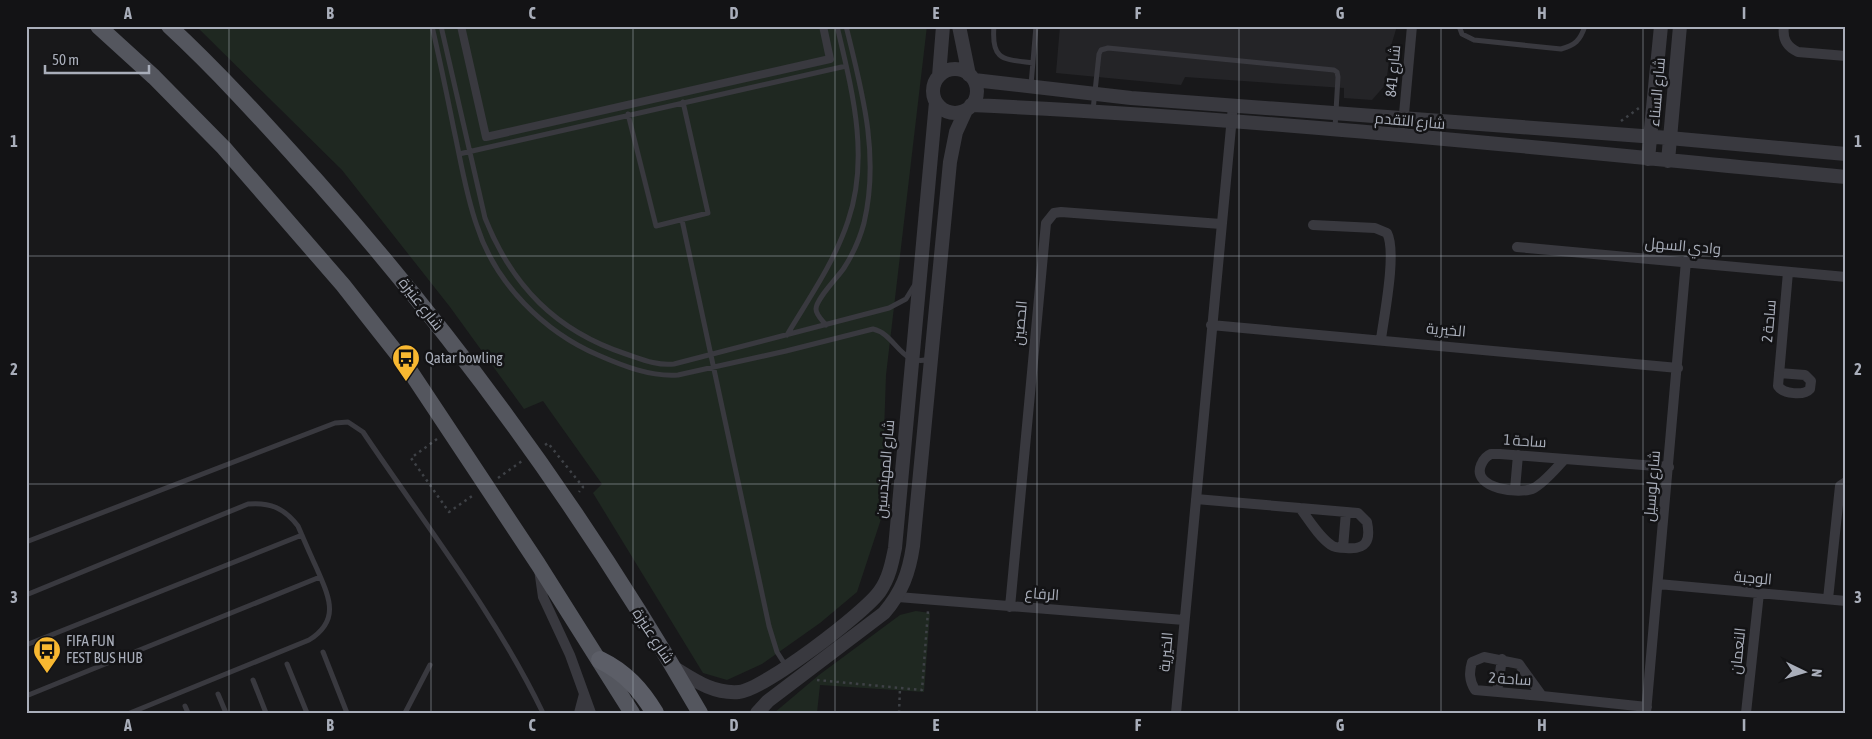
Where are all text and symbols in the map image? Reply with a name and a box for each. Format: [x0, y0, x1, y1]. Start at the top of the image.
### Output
text: A [123, 4, 132, 22]
text: B [326, 4, 334, 22]
text: C [528, 4, 536, 22]
text: D [730, 4, 739, 22]
text: E [933, 4, 940, 22]
text: F [1135, 4, 1142, 22]
text: G [1336, 4, 1345, 22]
text: H [1537, 4, 1547, 22]
text: I [1742, 4, 1746, 22]
scale bar [45, 42, 149, 74]
street label: شارع 841 [1382, 44, 1406, 98]
text: 50 m [52, 51, 79, 68]
street label: شارع السناء [1645, 57, 1671, 127]
street label: شارع التقدم [1374, 109, 1446, 135]
text: 1 [10, 132, 18, 150]
text: 1 [1854, 132, 1862, 150]
street label: وادي السهل [1644, 234, 1722, 261]
street label: شارع عنيزة [393, 274, 447, 335]
street label: ساحة 2 [1758, 299, 1779, 343]
street label: الحصين [1009, 300, 1032, 346]
street label: الخيرية [1425, 319, 1467, 341]
bus stop icon: Qatar bowling [391, 343, 421, 382]
place label: Qatar bowling [425, 349, 503, 366]
text: 2 [10, 360, 18, 378]
text: 2 [1854, 360, 1862, 378]
street label: شارع المهندسين [872, 419, 900, 519]
street label: ساحة 1 [1503, 431, 1547, 450]
street label: شارع لوسيل [1640, 450, 1666, 522]
street label: الوجبة [1733, 567, 1773, 589]
street label: الرفاع [1024, 584, 1060, 606]
text: 3 [10, 588, 18, 606]
text: 3 [1854, 588, 1862, 606]
street label: شارع عنيزة [627, 605, 677, 668]
street label: النعمان [1727, 627, 1750, 675]
street label: الخيرية [1155, 631, 1177, 673]
place label: FIFA FUN FEST BUS HUB [66, 632, 142, 666]
bus stop icon: FIFA FUN FEST BUS HUB [32, 635, 62, 674]
north arrow [1780, 646, 1830, 696]
text: N [1809, 668, 1825, 678]
street label: ساحة 2 [1488, 669, 1532, 688]
text: A [123, 716, 132, 734]
text: B [326, 716, 334, 734]
text: C [528, 716, 536, 734]
text: D [730, 716, 739, 734]
text: E [933, 716, 940, 734]
text: F [1135, 716, 1142, 734]
text: G [1336, 716, 1345, 734]
text: H [1537, 716, 1547, 734]
text: I [1742, 716, 1746, 734]

